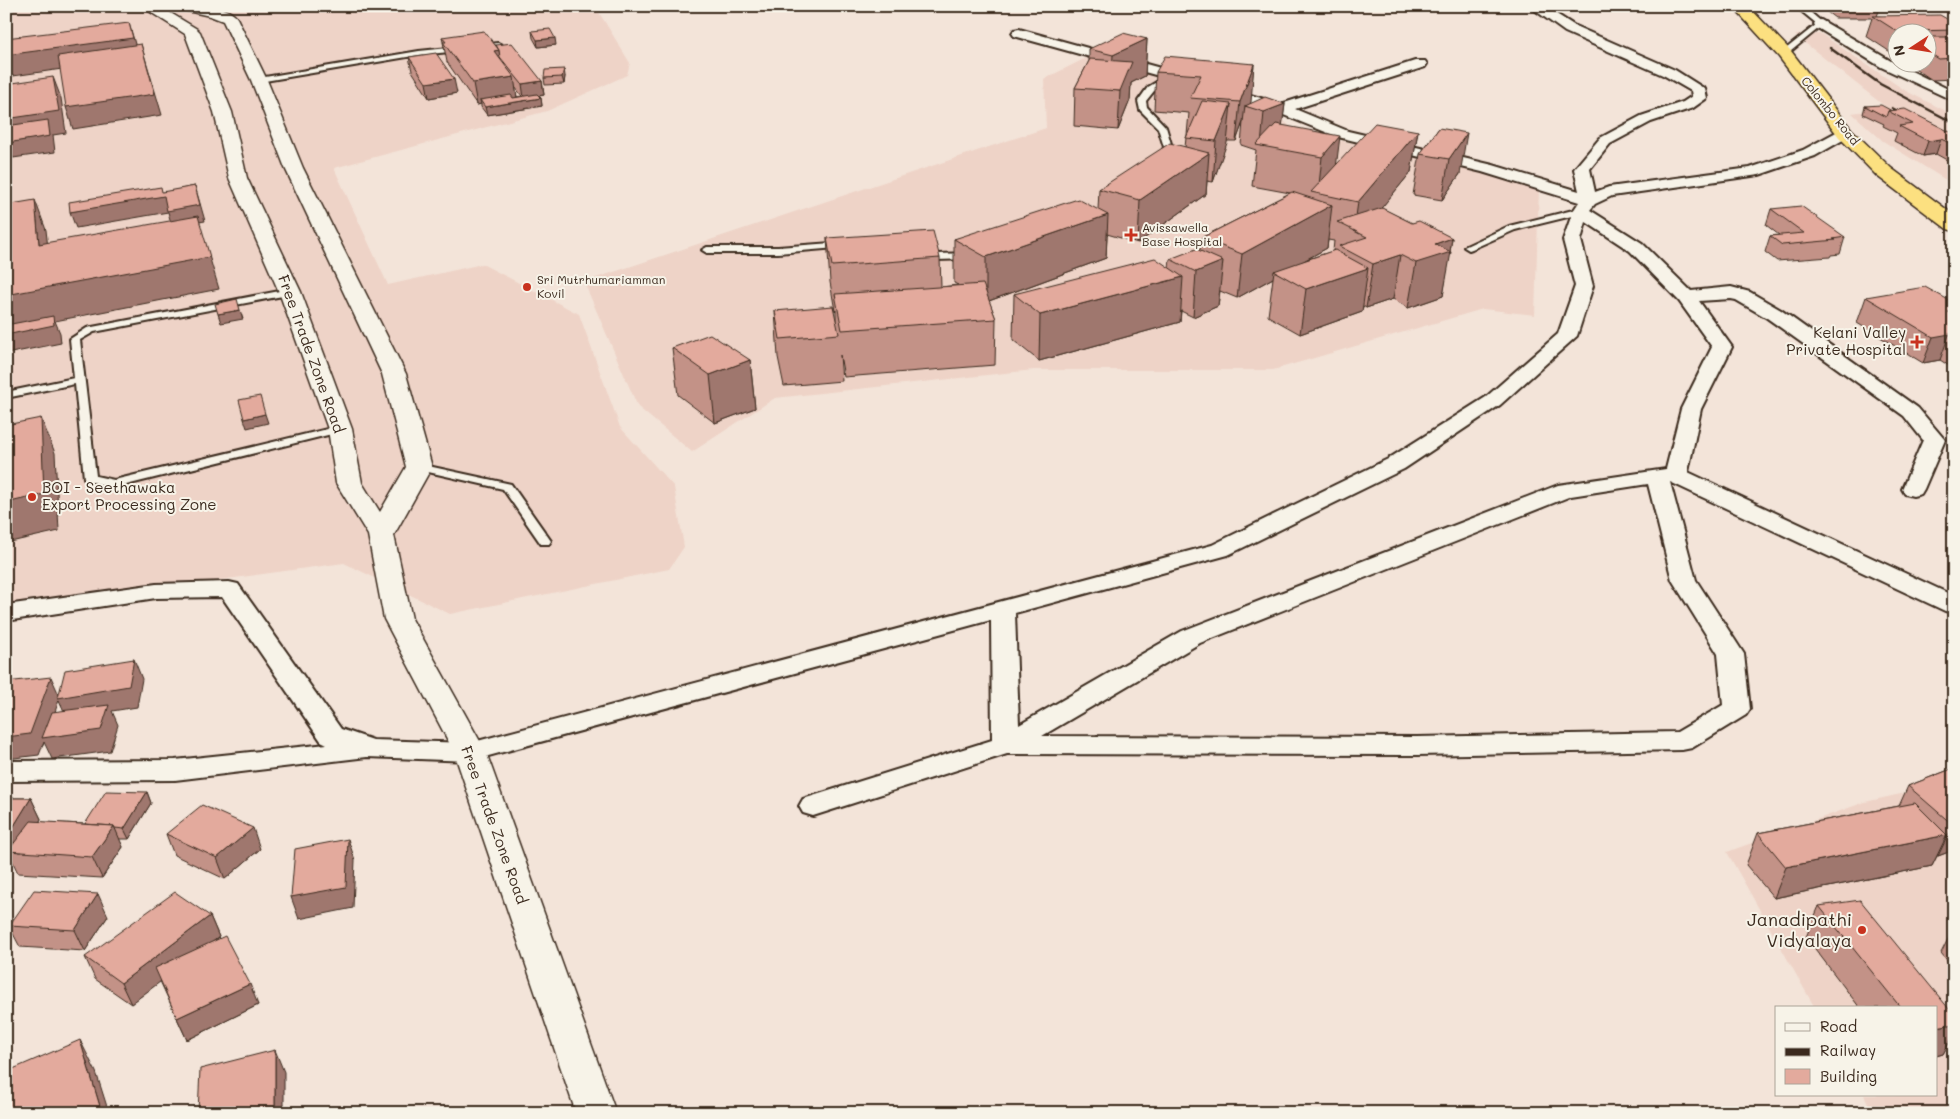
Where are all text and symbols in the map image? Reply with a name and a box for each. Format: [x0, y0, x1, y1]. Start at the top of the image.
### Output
north arrow [1888, 22, 1938, 72]
text: N [1888, 44, 1909, 58]
street label: Colombo Road [1798, 73, 1864, 148]
place label: Avissawella Base Hospital [1142, 219, 1222, 249]
marker: Avissawella Base Hospital [1124, 228, 1138, 242]
place label: Sri Mutrhumariamman Kovil [537, 271, 666, 301]
street label: Free Trade Zone Road [274, 272, 350, 435]
marker: Sri Mutrhumariamman Kovil [521, 281, 533, 293]
place label: Kelani Valley Private Hospital [1786, 322, 1906, 359]
marker: Kelani Valley Private Hospital [1910, 335, 1924, 349]
place label: BOI - Seethawaka Export Processing Zone [42, 477, 217, 514]
marker: BOI - Seethawaka Export Processing Zone [26, 491, 38, 503]
street label: Free Trade Zone Road [457, 743, 533, 906]
place label: Janadipathi Vidyalaya [1747, 907, 1852, 952]
marker: Janadipathi Vidyalaya [1856, 924, 1868, 936]
legend [1775, 1006, 1938, 1096]
text: Road [1820, 1016, 1857, 1036]
text: Railway [1820, 1040, 1876, 1060]
text: Building [1820, 1066, 1877, 1086]

